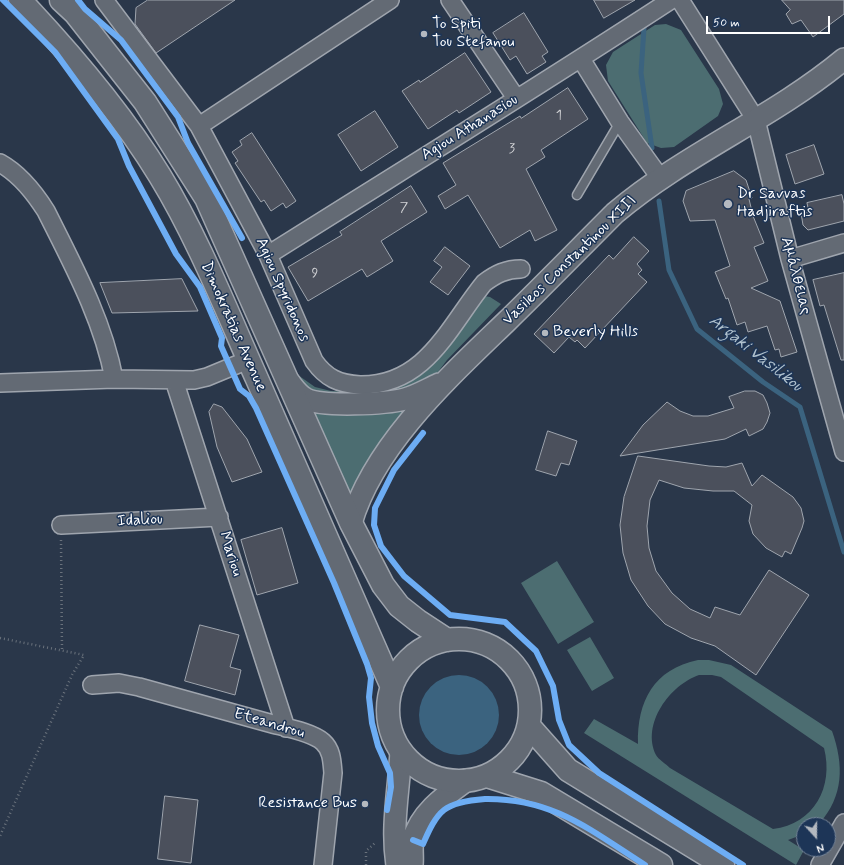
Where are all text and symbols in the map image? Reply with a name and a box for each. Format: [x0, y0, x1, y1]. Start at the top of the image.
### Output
scale bar [708, 8, 832, 34]
place label: To Spiti Tou Stefanou [432, 15, 514, 53]
text: 50 m [713, 15, 740, 31]
marker: To Spiti Tou Stefanou [419, 29, 429, 39]
street label: Agiou Athanasiou [418, 91, 522, 165]
house number: 1 [556, 108, 562, 124]
house number: 3 [509, 141, 515, 157]
place label: Dr Savvas Hadjiraftis [737, 185, 813, 223]
street label: Vasileos Constantinou XIII [499, 192, 641, 330]
marker: Dr Savvas Hadjiraftis [722, 198, 734, 210]
house number: 7 [400, 200, 408, 216]
street label: Agiou Spyridonos [250, 235, 314, 345]
street label: Αμάλθειας [775, 235, 815, 317]
street label: Dimokratias Avenue [196, 259, 270, 395]
house number: 9 [312, 266, 318, 282]
water label: Argaki Vasilikou [704, 311, 806, 397]
place label: Beverly Hills [553, 323, 638, 343]
marker: Beverly Hills [540, 328, 550, 338]
street label: Idaliou [117, 510, 163, 532]
street label: Mariou [214, 529, 246, 579]
street label: Eteandrou [231, 705, 307, 743]
place label: Resistance Bus [258, 794, 357, 814]
marker: Resistance Bus [360, 799, 370, 809]
north arrow [796, 817, 836, 857]
text: N [814, 839, 826, 855]

